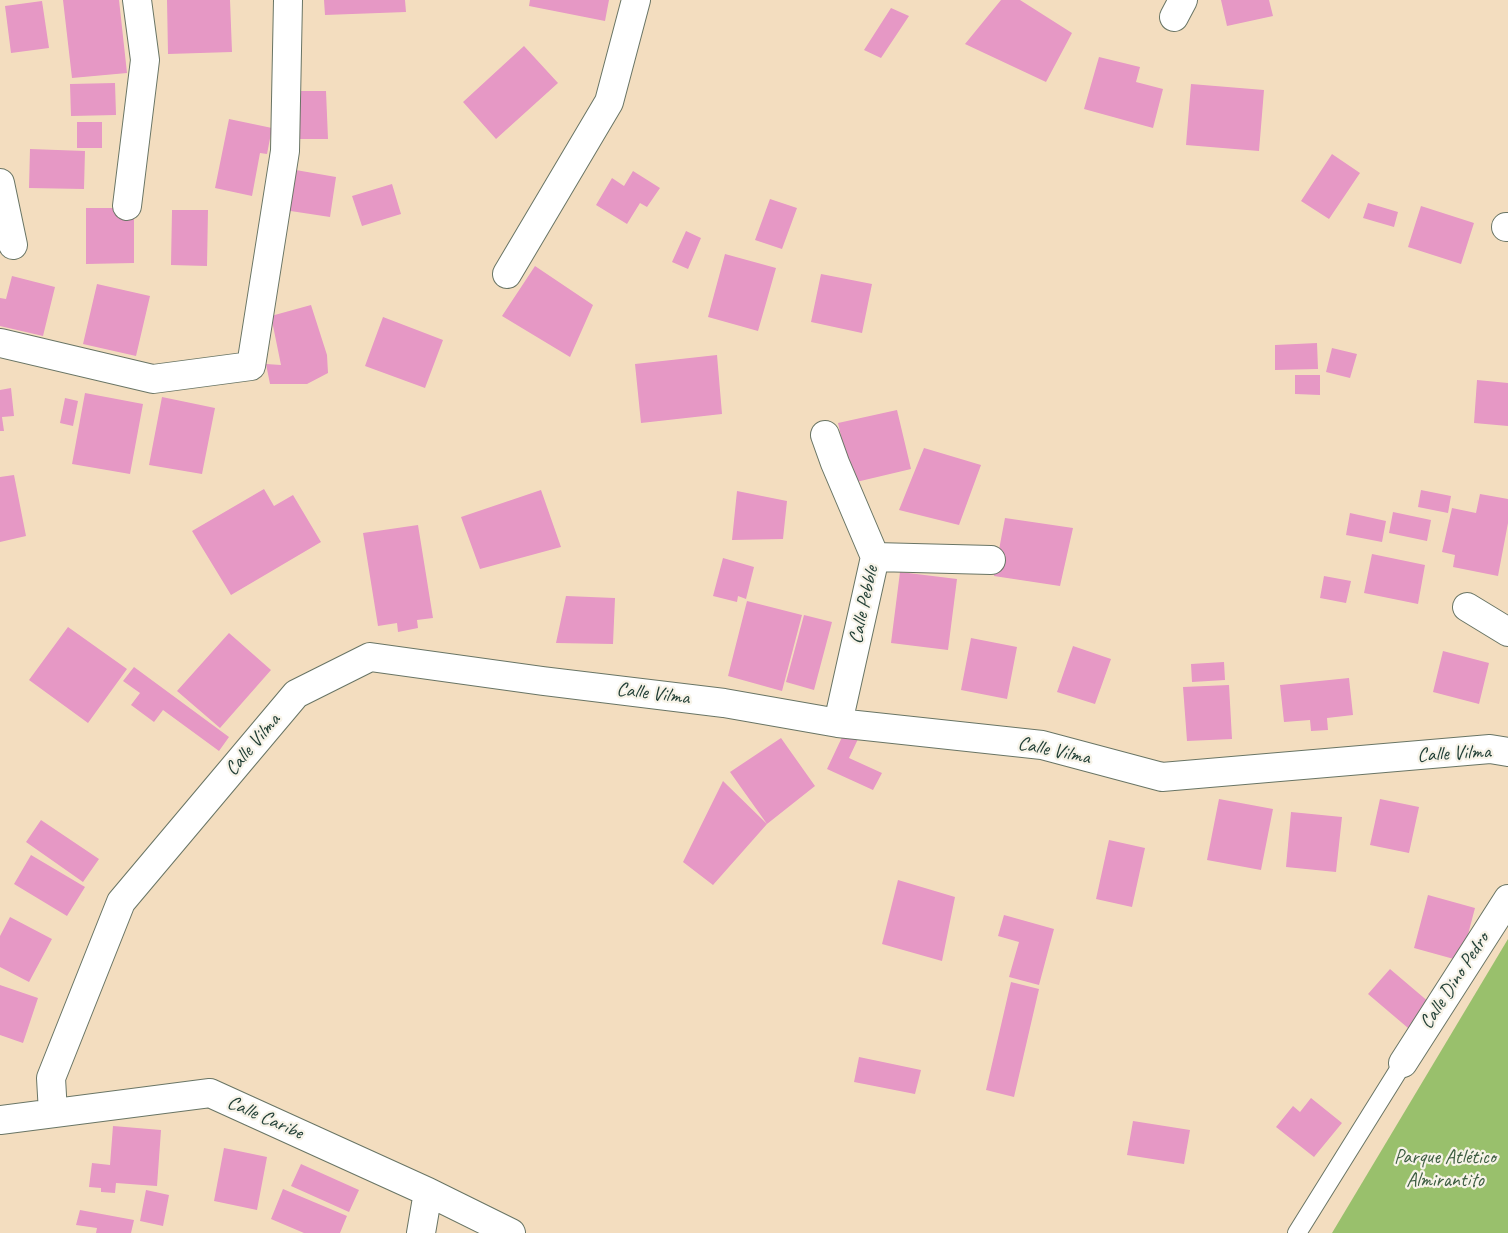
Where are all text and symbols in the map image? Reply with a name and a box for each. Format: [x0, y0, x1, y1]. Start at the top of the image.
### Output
street label: Calle Pebble [844, 564, 884, 646]
street label: Calle Vilma [615, 678, 691, 710]
street label: Calle Vilma [220, 709, 286, 781]
street label: Calle Vilma [1016, 732, 1092, 770]
street label: Calle Vilma [1417, 740, 1491, 768]
street label: Calle Dino Pedro [1415, 928, 1495, 1034]
street label: Calle Caribe [223, 1091, 307, 1145]
park label: Parque Atlético Almirantito [1394, 1146, 1496, 1193]

